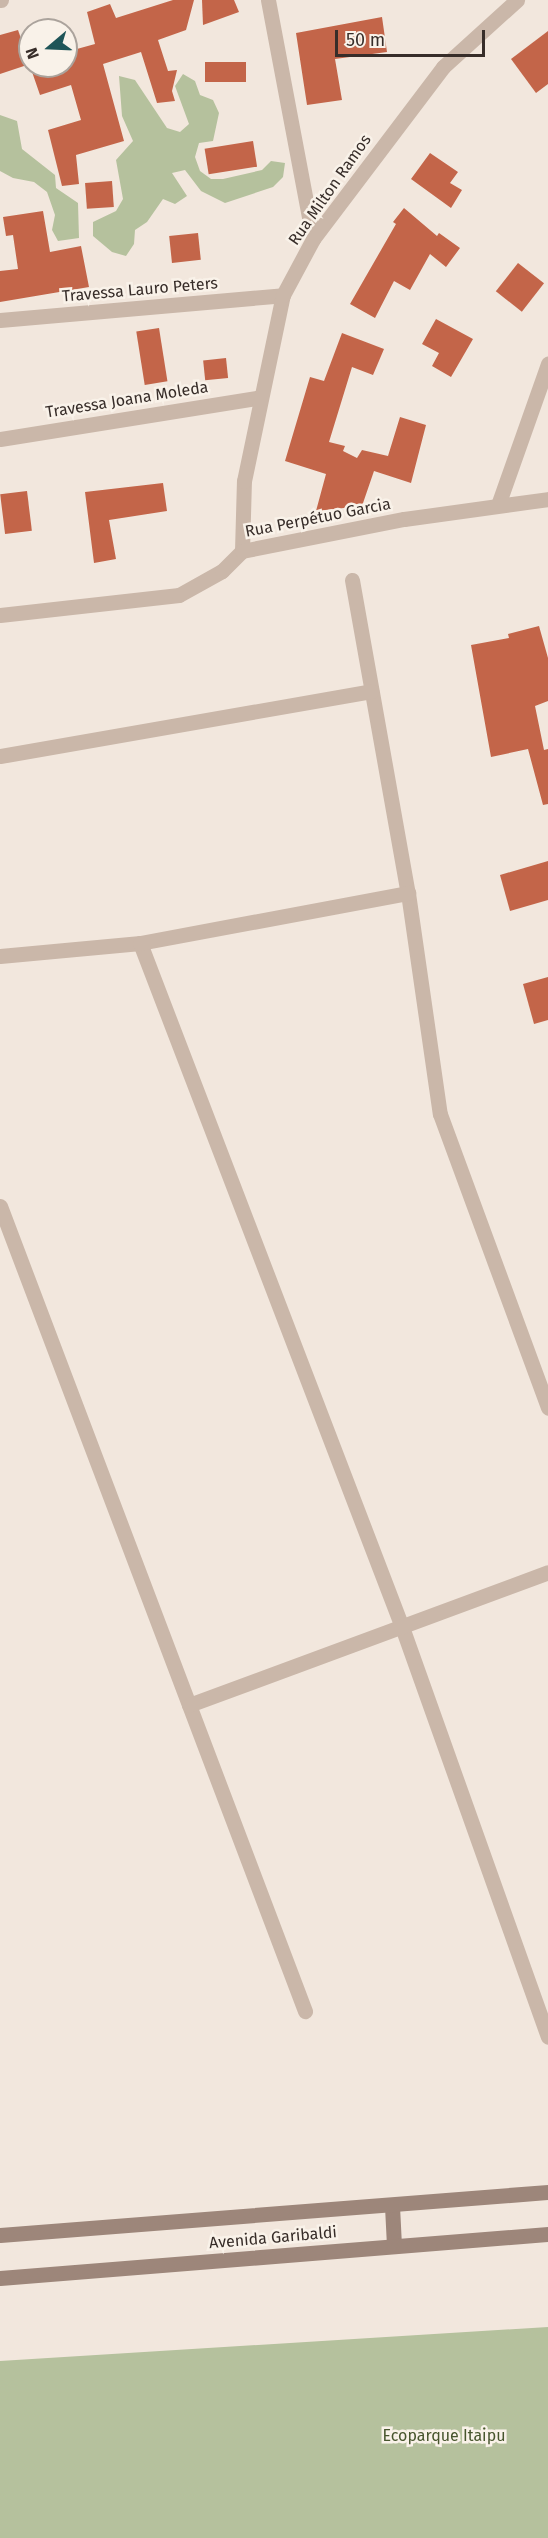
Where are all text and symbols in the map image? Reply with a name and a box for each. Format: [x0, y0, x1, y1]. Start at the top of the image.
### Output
north arrow [18, 18, 78, 78]
scale bar [338, 18, 488, 56]
text: 50 m [346, 29, 385, 51]
text: N [22, 45, 43, 61]
street label: Rua Milton Ramos [285, 131, 375, 249]
street label: Travessa Lauro Peters [61, 274, 219, 306]
street label: Travessa Joana Moleda [44, 378, 210, 422]
street label: Rua Perpétuo Garcia [244, 494, 392, 542]
street label: Avenida Garibaldi [208, 2223, 338, 2253]
park label: Ecoparque Itaipu [383, 2426, 505, 2446]

